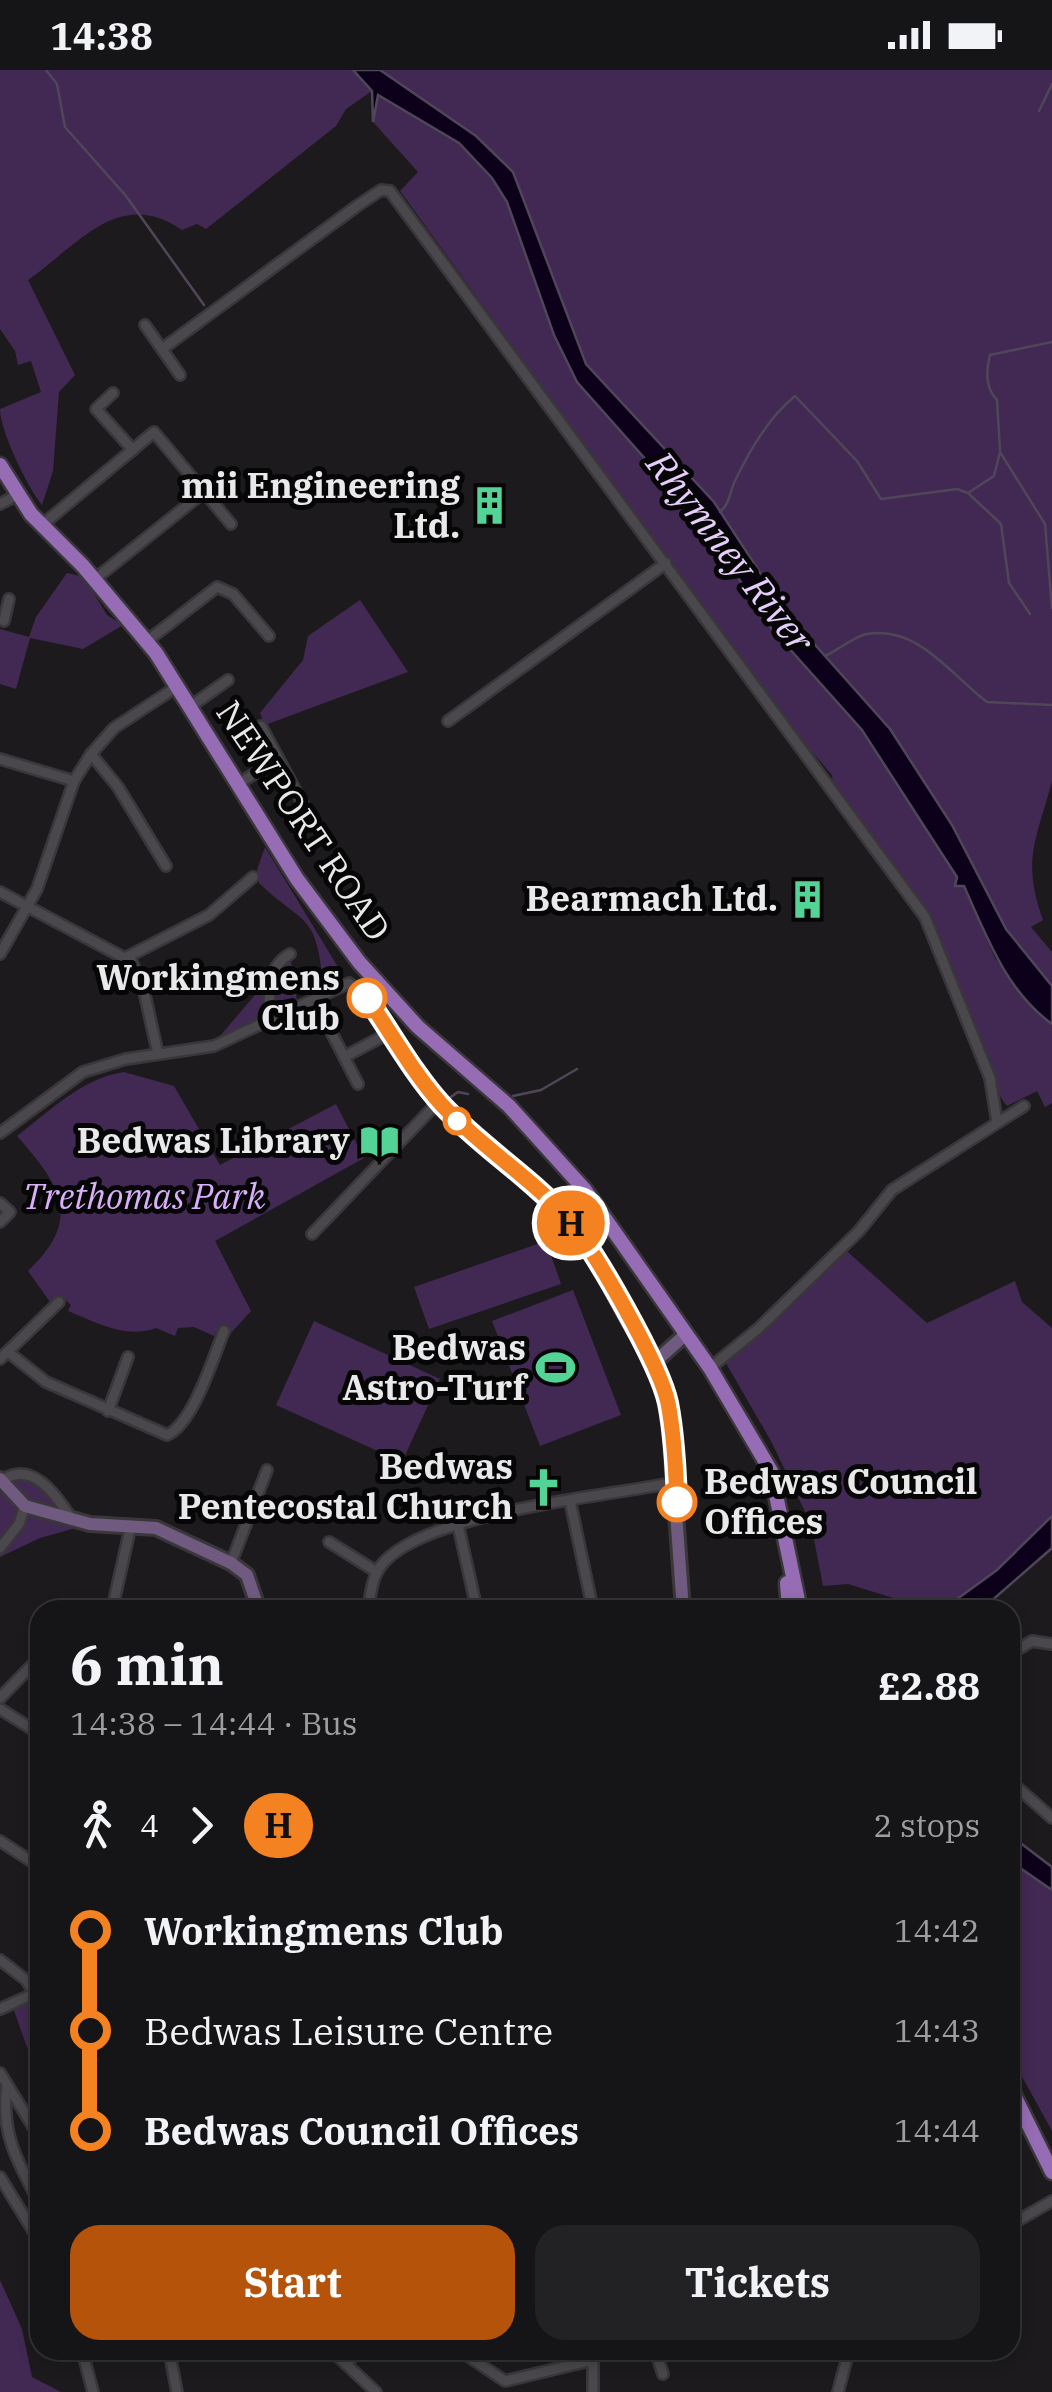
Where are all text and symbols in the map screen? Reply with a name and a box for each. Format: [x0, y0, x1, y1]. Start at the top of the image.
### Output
text: 14:38 [50, 11, 153, 60]
water label: Rhymney River [636, 439, 826, 663]
place label: mii Engineering Ltd. [181, 462, 461, 548]
building icon: mii Engineering Ltd. [469, 485, 511, 527]
street label: NEWPORT ROAD [206, 691, 401, 949]
place label: Bearmach Ltd. [526, 875, 778, 921]
building icon: Bearmach Ltd. [787, 878, 829, 920]
place label: Workingmens Club [96, 954, 340, 1040]
marker: Workingmens Club [348, 979, 386, 1017]
unlabelled marker [444, 1108, 470, 1134]
place label: Bedwas Library [77, 1117, 350, 1163]
library icon: Bedwas Library [359, 1120, 401, 1162]
park label: Trethomas Park [23, 1173, 266, 1219]
line badge: H [538, 1190, 604, 1256]
text: H [557, 1200, 585, 1246]
place label: Bedwas Astro-Turf [342, 1324, 529, 1410]
sports icon: Bedwas Astro-Turf [535, 1347, 577, 1389]
place label: Bedwas Pentecostal Church [178, 1443, 513, 1529]
place label: Bedwas Council Offices [704, 1458, 977, 1544]
church icon: Bedwas Pentecostal Church [522, 1466, 564, 1508]
marker: Bedwas Council Offices [658, 1483, 696, 1521]
text: 6 min [70, 1629, 224, 1700]
text: £2.88 [878, 1661, 980, 1710]
text: 14:38 – 14:44 · Bus [70, 1702, 357, 1744]
icon: walk [70, 1798, 125, 1853]
icon: forward [174, 1798, 229, 1853]
text: H [264, 1802, 293, 1848]
text: 4 [140, 1804, 159, 1846]
text: 2 stops [873, 1804, 980, 1846]
text: Workingmens Club [144, 1906, 503, 1955]
text: 14:42 [894, 1909, 980, 1951]
text: Bedwas Leisure Centre [144, 2006, 553, 2055]
text: 14:43 [894, 2009, 980, 2051]
text: Bedwas Council Offices [144, 2106, 579, 2155]
text: 14:44 [894, 2109, 980, 2151]
button: Start [70, 2225, 515, 2340]
button: Tickets [535, 2225, 980, 2340]

